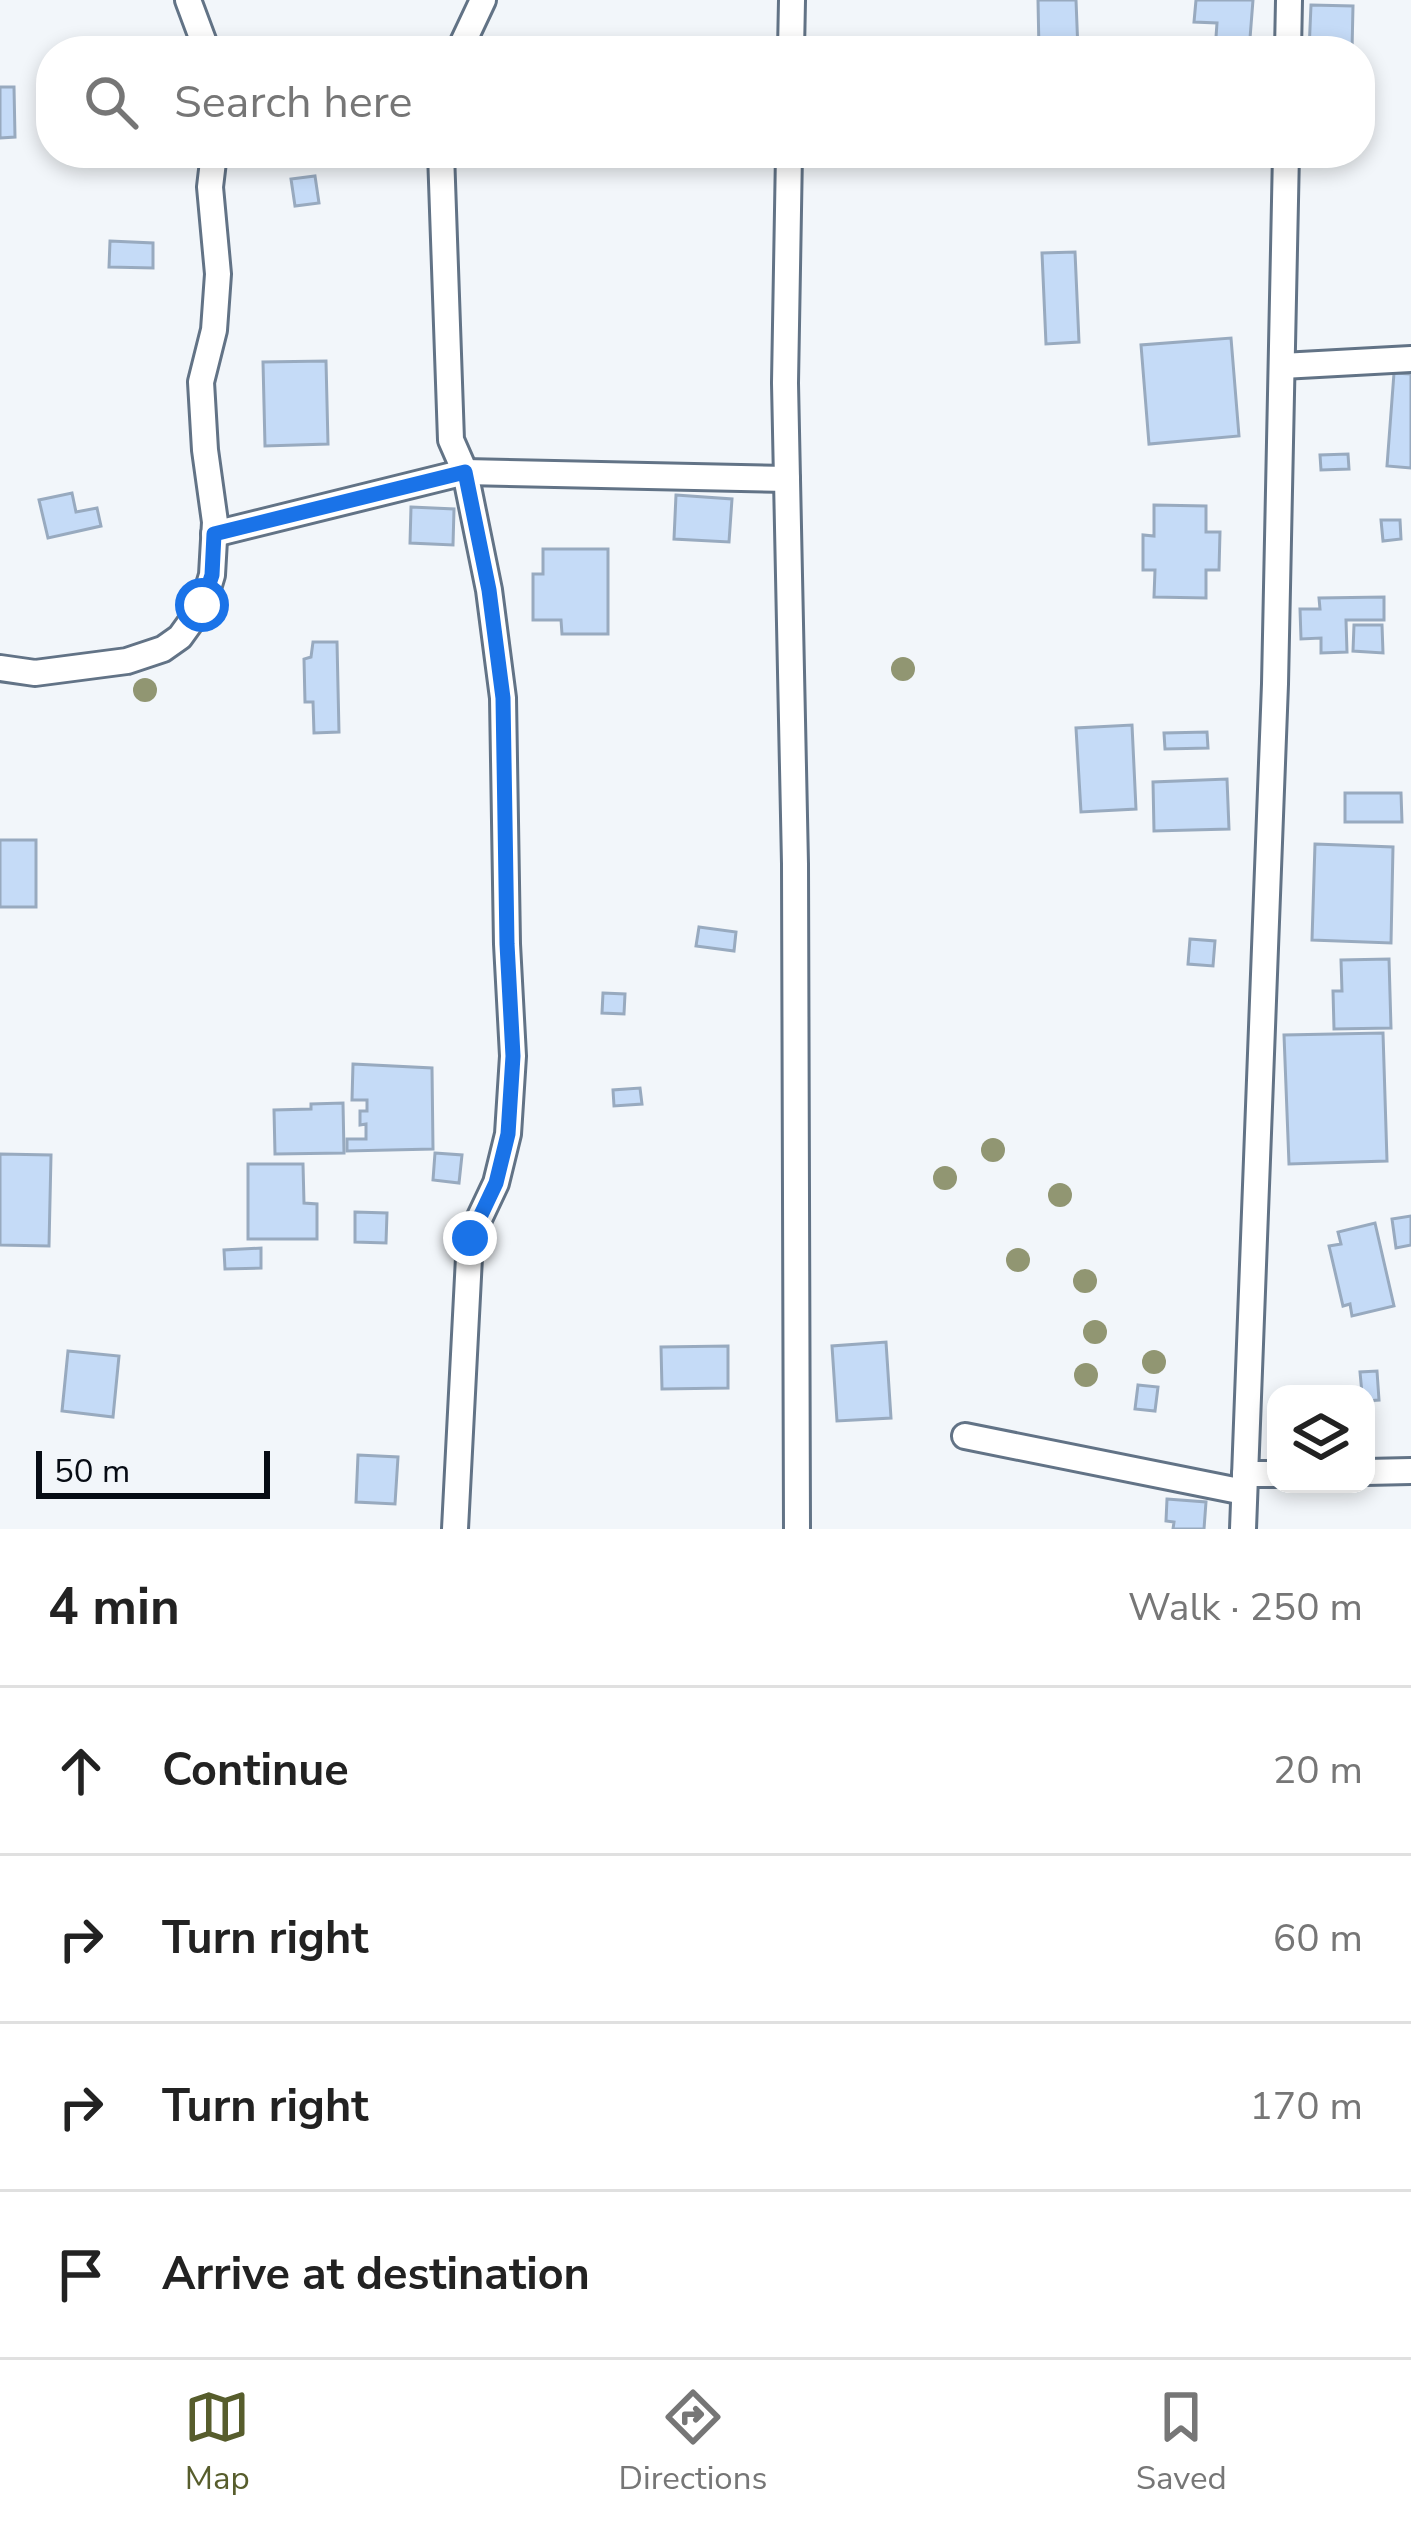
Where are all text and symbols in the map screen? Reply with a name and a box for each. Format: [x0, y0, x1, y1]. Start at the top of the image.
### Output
search box [36, 36, 1375, 168]
icon: search [78, 69, 144, 135]
text: Search here [174, 72, 413, 133]
route start [175, 578, 229, 632]
route end [443, 1211, 497, 1265]
map controls [1267, 1385, 1375, 1493]
button: layers [1267, 1385, 1375, 1493]
scale bar [36, 1445, 270, 1498]
text: 50 m [54, 1449, 130, 1494]
text: 4 min [48, 1572, 180, 1642]
text: Walk · 250 m [1128, 1581, 1363, 1634]
icon: ahead [48, 1738, 114, 1804]
text: Continue [162, 1740, 349, 1801]
text: 20 m [1273, 1744, 1363, 1797]
icon: right [48, 1906, 114, 1972]
text: Turn right [162, 1908, 369, 1969]
text: 60 m [1273, 1912, 1363, 1965]
icon: right [48, 2074, 114, 2140]
text: Turn right [162, 2076, 369, 2137]
text: 170 m [1249, 2080, 1363, 2133]
icon: arrive [48, 2242, 114, 2308]
text: Arrive at destination [162, 2244, 590, 2305]
tab: Map [184, 2384, 250, 2501]
tab: Directions [619, 2384, 767, 2501]
tab: Saved [1136, 2384, 1227, 2501]

